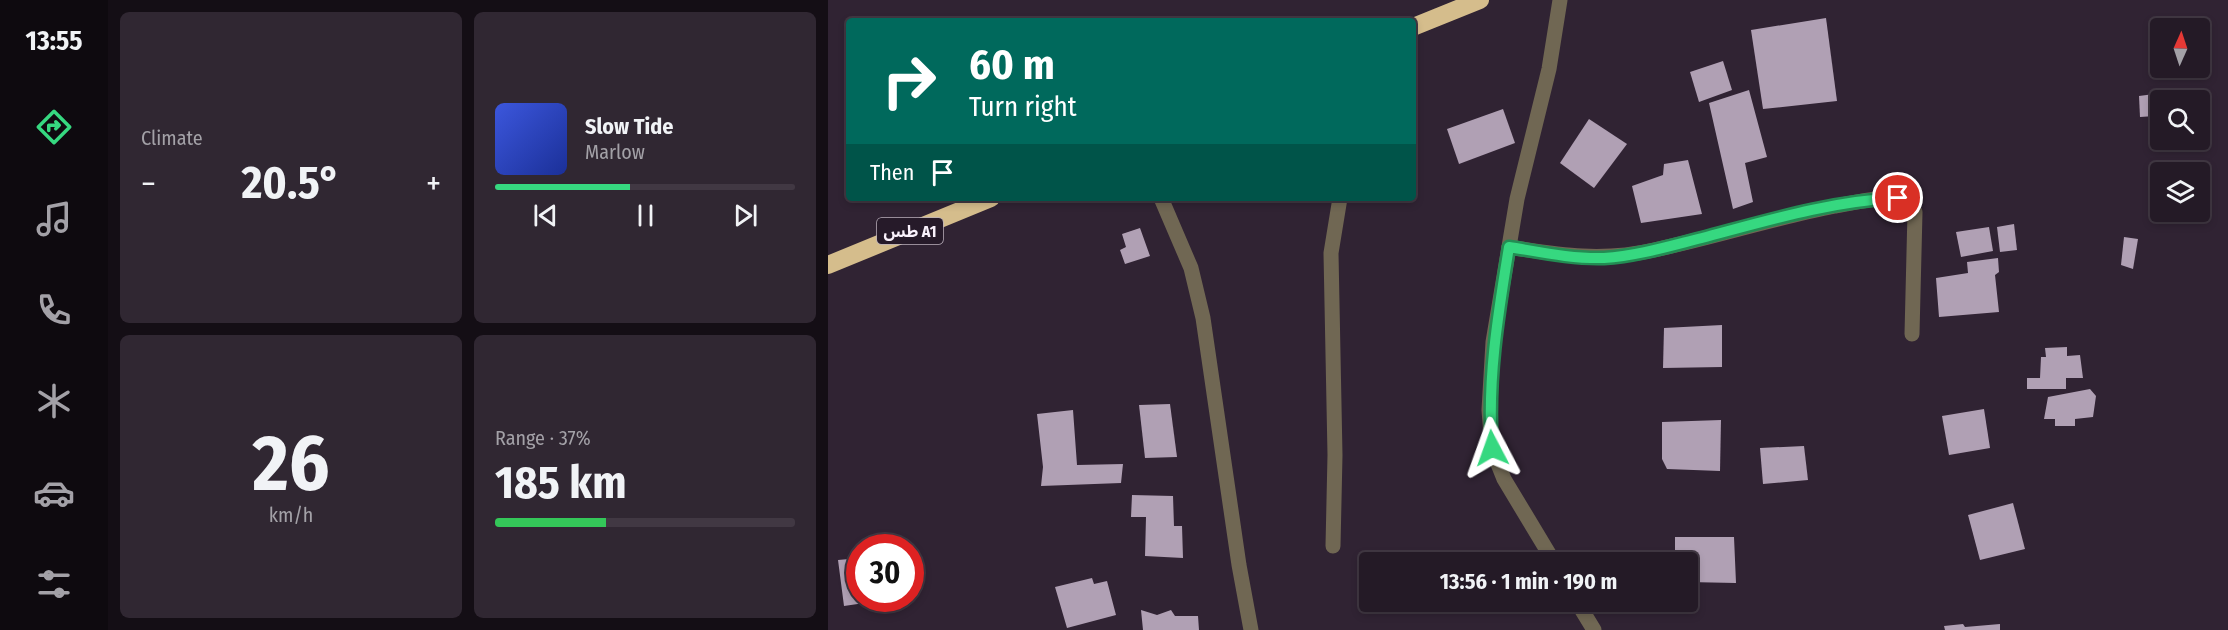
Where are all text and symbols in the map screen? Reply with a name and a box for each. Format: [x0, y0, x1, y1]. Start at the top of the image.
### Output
north arrow [2150, 18, 2210, 78]
map controls [2150, 18, 2210, 222]
text: 13:55 [26, 25, 82, 57]
text: 60 m [969, 40, 1055, 90]
icon: right [870, 42, 948, 120]
button: search [2150, 90, 2210, 150]
text: Turn right [969, 91, 1077, 123]
icon: directions [33, 106, 75, 148]
text: Slow Tide [585, 113, 673, 140]
text: Climate [141, 126, 203, 150]
text: Marlow [585, 140, 645, 164]
text: 20.5° [241, 156, 340, 210]
icon: arrive [926, 156, 959, 189]
text: Then [870, 159, 914, 186]
button: layers [2150, 162, 2210, 222]
text: − [141, 164, 156, 204]
text: + [426, 164, 441, 204]
pin [1872, 172, 1923, 223]
icon: arrive [1881, 181, 1914, 214]
icon: music [33, 198, 75, 240]
icon: previous [529, 199, 562, 232]
icon: pause [629, 199, 662, 232]
icon: next [729, 199, 762, 232]
road number: طس A1 [877, 218, 943, 244]
icon: phone [33, 289, 75, 331]
icon: climate [33, 380, 75, 422]
position arrow [1460, 416, 1524, 480]
text: 26 [253, 417, 329, 511]
text: Range · 37% [495, 426, 591, 450]
text: 185 km [495, 456, 627, 510]
icon: car [33, 472, 75, 514]
text: km/h [269, 503, 313, 527]
speed limit sign: 30 [846, 534, 924, 612]
icon: filters [33, 563, 75, 605]
text: 13:56 · 1 min · 190 m [1440, 568, 1617, 595]

